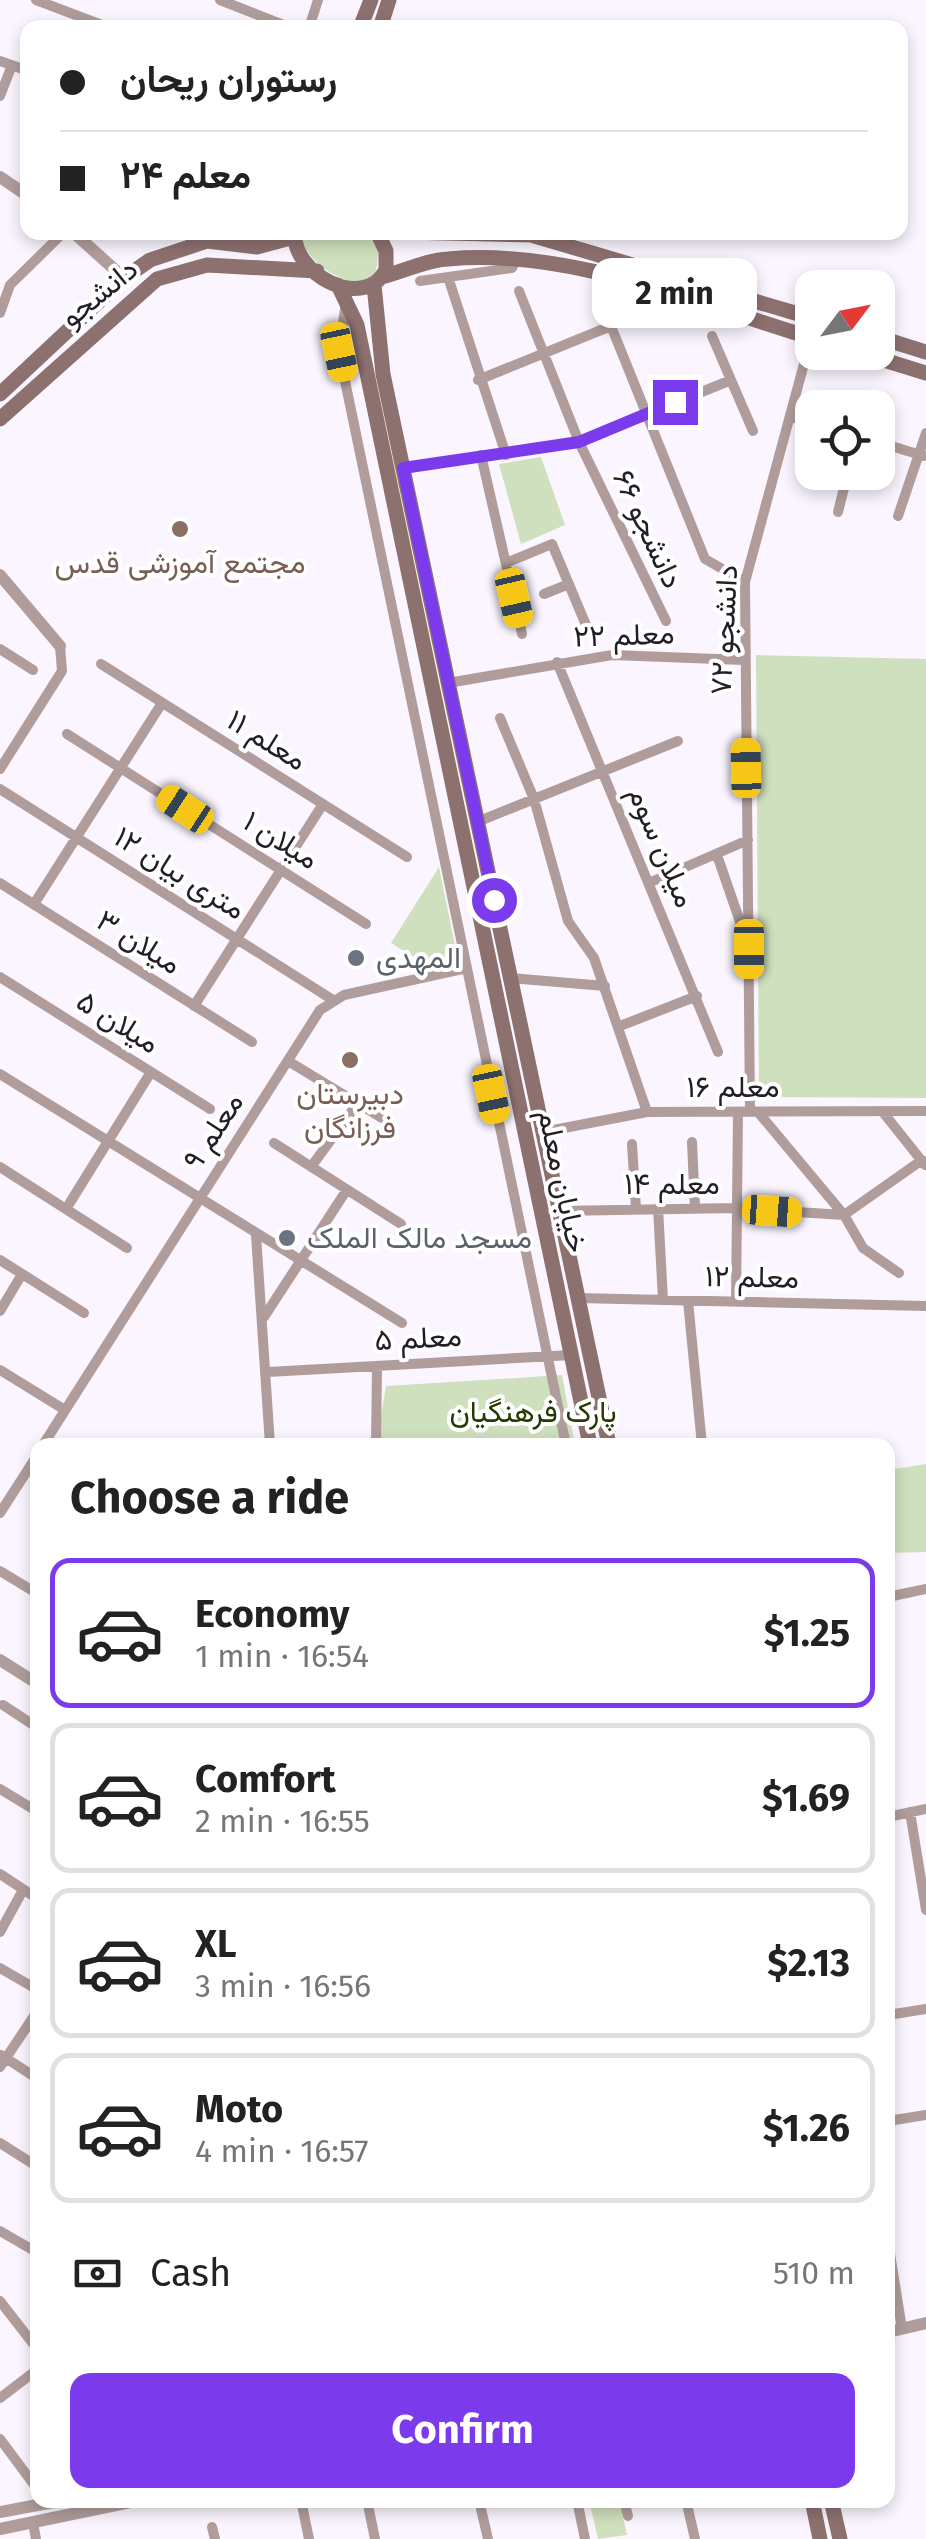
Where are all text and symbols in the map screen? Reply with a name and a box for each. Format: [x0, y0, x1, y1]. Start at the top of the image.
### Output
text: رستوران ریحان [120, 56, 337, 102]
text: معلم ۲۴ [120, 152, 251, 198]
street label: دانشجو [53, 251, 145, 335]
callout: 2 min [592, 257, 758, 327]
north arrow [795, 270, 895, 370]
map controls [795, 270, 895, 490]
text: 2 min [635, 274, 714, 312]
car [318, 320, 360, 384]
route end [653, 380, 698, 425]
button: locate [795, 390, 895, 490]
street label: دانشجو ۶۶ [605, 464, 691, 594]
marker: مجتمع آموزشی قدس [169, 518, 191, 540]
place label: مجتمع آموزشی قدس [55, 545, 305, 583]
street label: دانشجو ۷۲ [703, 564, 745, 696]
car [493, 565, 535, 631]
street label: معلم ۲۲ [573, 615, 675, 656]
street label: معلم ۱۱ [220, 702, 313, 779]
car [730, 738, 762, 798]
car [152, 780, 218, 838]
street label: میلان سوم [619, 781, 704, 913]
street label: میلان ۱ [237, 803, 325, 877]
street label: ۱۲ متری بیان [108, 819, 252, 927]
route start [472, 878, 517, 923]
street label: میلان ۳ [90, 902, 188, 982]
car [734, 919, 764, 979]
place label: المهدی [376, 940, 461, 976]
marker: المهدی [345, 947, 367, 969]
street label: میلان ۵ [70, 983, 166, 1061]
marker: دبیرستان فرزانگان [339, 1049, 361, 1071]
car [470, 1062, 512, 1126]
street label: معلم ۱۶ [687, 1069, 779, 1106]
place label: دبیرستان فرزانگان [296, 1076, 404, 1146]
street label: معلم ۹ [175, 1086, 252, 1177]
street label: خیابان معلم [529, 1106, 596, 1256]
street label: معلم ۱۴ [624, 1166, 720, 1203]
car [741, 1194, 803, 1228]
place label: مسجد مالک الملک [307, 1220, 532, 1256]
marker: مسجد مالک الملک [276, 1227, 298, 1249]
street label: معلم ۱۲ [705, 1258, 799, 1297]
street label: معلم ۵ [373, 1318, 463, 1359]
park label: پارک فرهنگیان [449, 1394, 617, 1432]
text: Choose a ride [70, 1471, 349, 1525]
icon: car [75, 1588, 165, 1678]
text: Economy [195, 1591, 350, 1637]
text: $1.25 [764, 1610, 850, 1656]
text: 1 min · 16:54 [195, 1637, 369, 1675]
icon: car [75, 1753, 165, 1843]
text: Comfort [195, 1756, 336, 1802]
text: $1.69 [762, 1775, 850, 1821]
text: 2 min · 16:55 [195, 1802, 370, 1840]
icon: car [75, 1918, 165, 2008]
text: XL [195, 1921, 237, 1967]
text: $2.13 [767, 1940, 850, 1986]
text: 3 min · 16:56 [195, 1967, 371, 2005]
icon: car [75, 2083, 165, 2173]
text: Moto [195, 2086, 283, 2132]
text: $1.26 [763, 2105, 850, 2151]
text: 4 min · 16:57 [195, 2132, 369, 2170]
icon: cash [70, 2246, 125, 2301]
text: Cash [150, 2250, 231, 2296]
text: 510 m [773, 2254, 855, 2292]
button: Confirm [70, 2373, 855, 2488]

